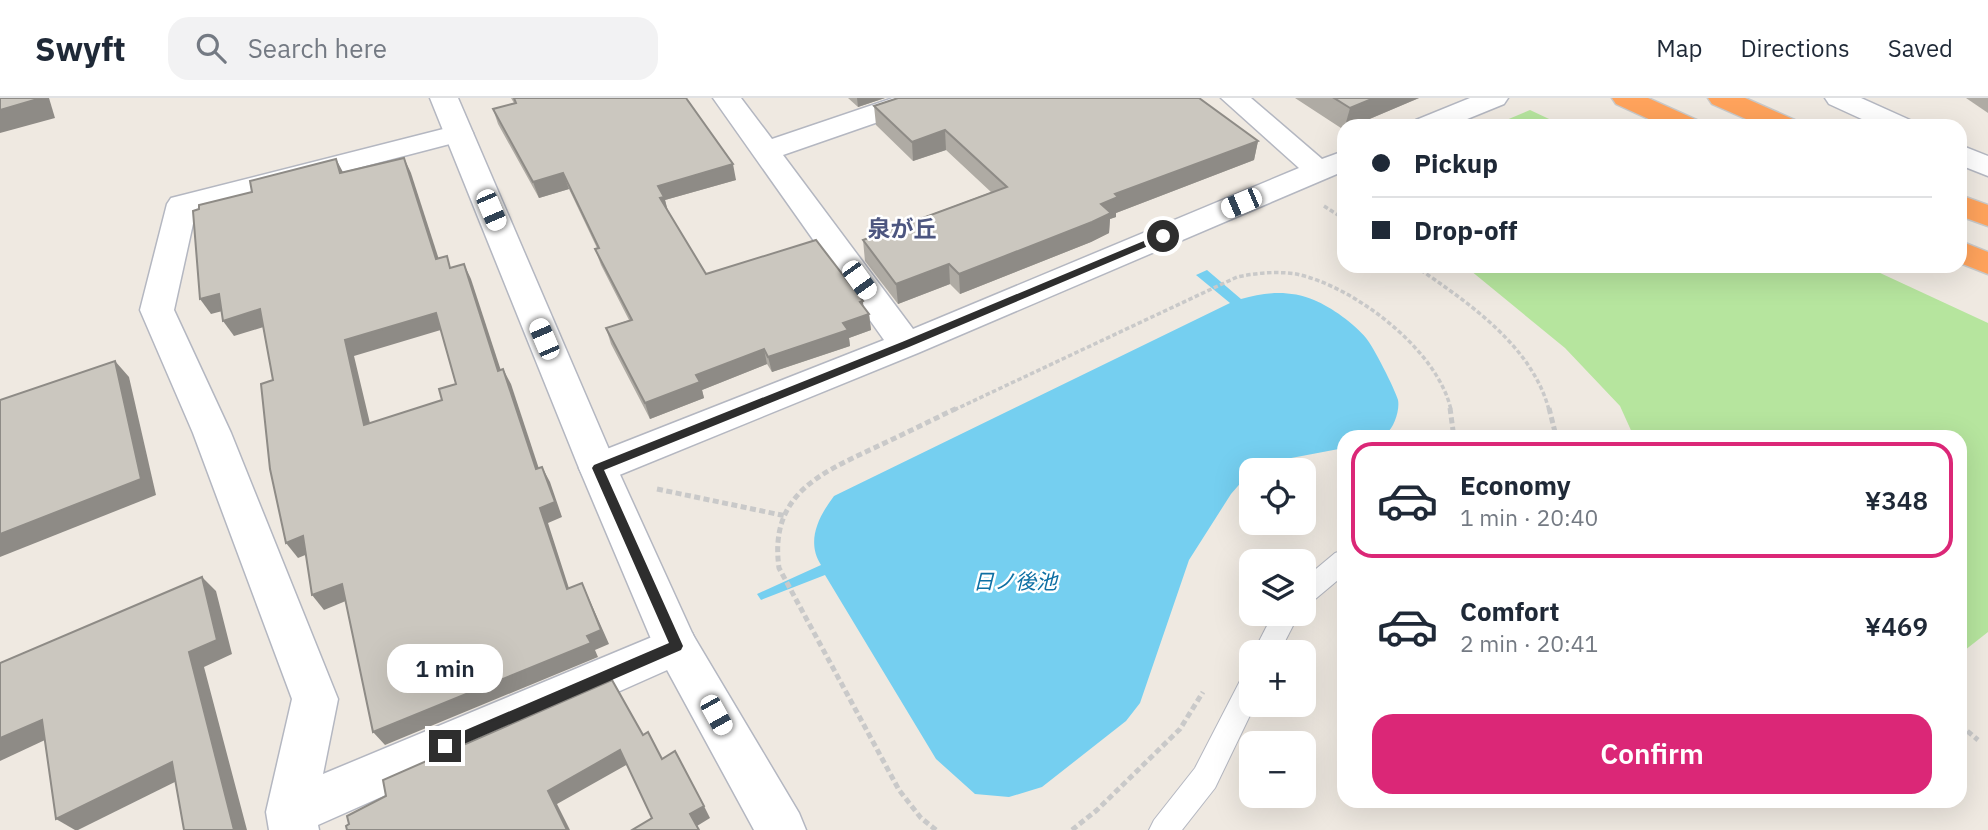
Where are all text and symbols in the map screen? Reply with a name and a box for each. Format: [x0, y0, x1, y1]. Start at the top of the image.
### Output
search box [168, 17, 658, 80]
text: Swyft [35, 27, 126, 70]
icon: search [192, 29, 230, 67]
text: Search here [248, 31, 387, 65]
text: Map [1656, 32, 1702, 64]
text: Directions [1740, 32, 1850, 64]
text: Saved [1888, 32, 1953, 64]
text: Pickup [1414, 146, 1498, 180]
car [1218, 185, 1265, 221]
car [474, 187, 509, 233]
district label: 泉が丘 [868, 213, 937, 243]
text: Drop-off [1414, 213, 1517, 247]
route start [1147, 220, 1179, 252]
car [839, 257, 880, 303]
car [527, 316, 562, 362]
map controls [1239, 458, 1316, 808]
button: locate [1239, 458, 1316, 535]
text: Economy [1460, 468, 1571, 502]
icon: car [1376, 469, 1439, 532]
text: ¥348 [1865, 483, 1928, 517]
text: 1 min · 20:40 [1460, 502, 1598, 532]
button: layers [1239, 549, 1316, 626]
water label: 日ノ後池 [973, 567, 1059, 595]
text: Comfort [1460, 594, 1559, 628]
icon: car [1376, 595, 1439, 658]
text: ¥469 [1865, 609, 1928, 643]
text: 2 min · 20:41 [1460, 628, 1598, 658]
button: + [1239, 640, 1316, 717]
callout: 1 min [387, 644, 503, 694]
text: 1 min [415, 653, 475, 683]
car [697, 692, 736, 738]
button: Confirm [1372, 714, 1932, 794]
route end [429, 730, 461, 762]
button: − [1239, 731, 1316, 808]

